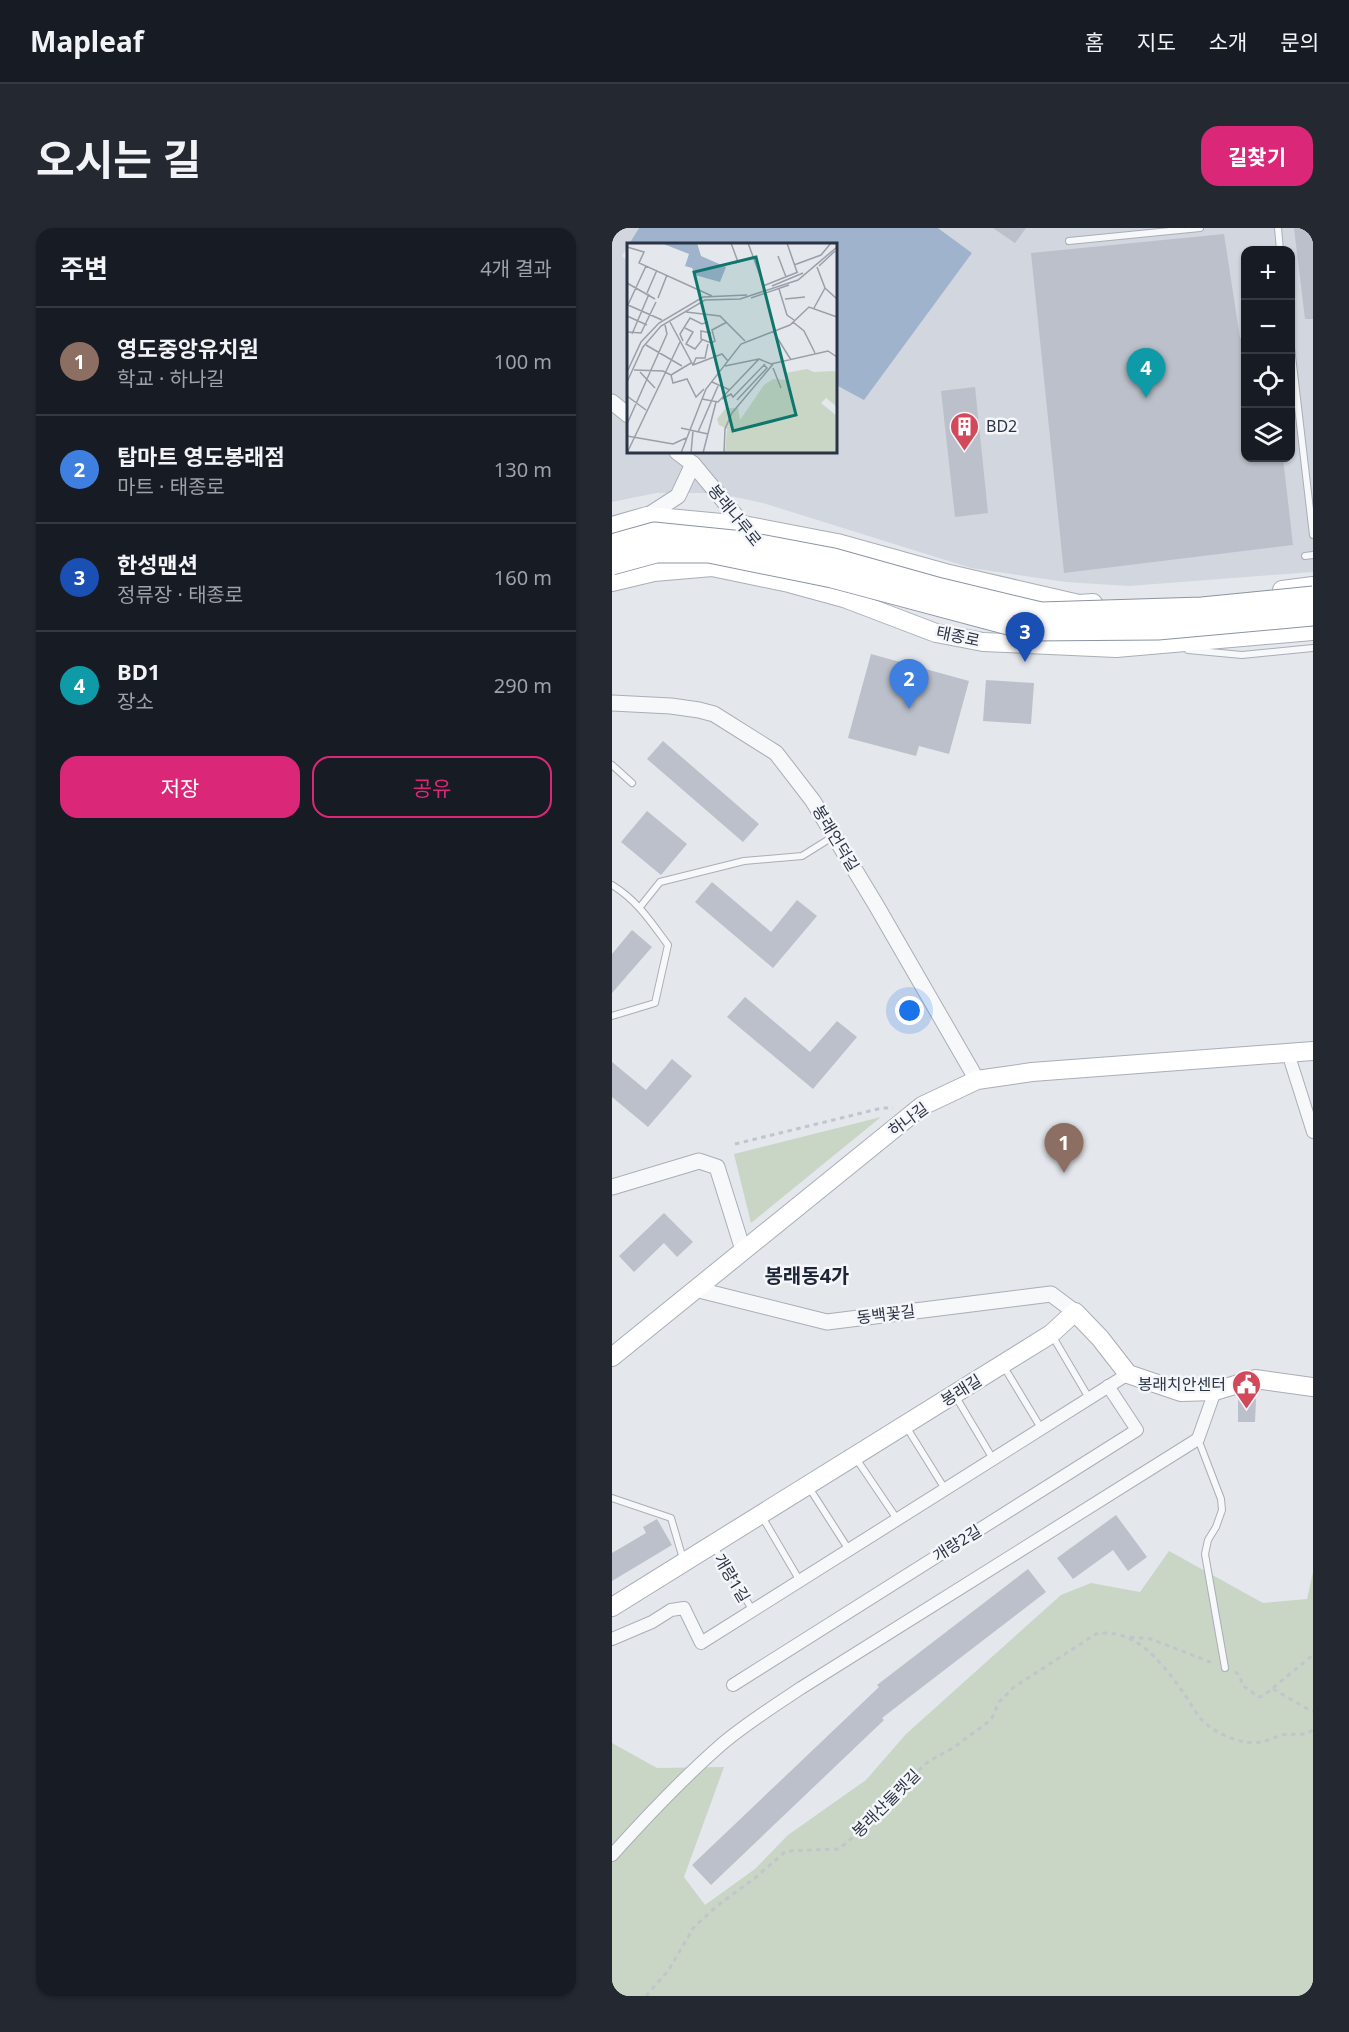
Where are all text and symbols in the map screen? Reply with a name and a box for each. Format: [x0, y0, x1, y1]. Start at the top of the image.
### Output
text: Mapleaf [30, 22, 144, 60]
text: 홈 [1085, 28, 1104, 56]
text: 지도 [1137, 28, 1176, 56]
text: 소개 [1209, 28, 1247, 56]
text: 문의 [1280, 28, 1319, 56]
button: 길찾기 [1201, 126, 1313, 186]
text: 오시는 길 [36, 130, 201, 187]
inset map [627, 243, 837, 453]
map controls [1241, 246, 1295, 462]
button: + [1241, 246, 1295, 300]
text: 주변 [60, 250, 108, 286]
text: 4개 결과 [480, 255, 552, 282]
button: − [1241, 300, 1295, 354]
text: 영도중앙유치원 [117, 333, 259, 363]
text: 1 [74, 348, 85, 375]
text: 100 m [494, 348, 552, 375]
pin: 4 [1126, 348, 1166, 398]
button: locate [1241, 354, 1295, 408]
text: 학교 · 하나길 [117, 365, 225, 392]
button: layers [1241, 408, 1295, 462]
building icon: BD2 [949, 410, 981, 452]
place label: BD2 [986, 415, 1017, 437]
text: 탑마트 영도봉래점 [117, 441, 285, 471]
text: 2 [74, 456, 85, 483]
text: 130 m [494, 456, 552, 483]
text: 마트 · 태종로 [117, 473, 225, 500]
street label: 봉래나루로 [703, 479, 767, 551]
text: 한성맨션 [117, 549, 198, 579]
text: 3 [74, 564, 85, 591]
text: 160 m [494, 564, 552, 591]
text: 정류장 · 태종로 [117, 581, 243, 608]
pin: 3 [1006, 612, 1044, 662]
street label: 태종로 [934, 621, 982, 651]
text: BD1 [117, 656, 160, 686]
pin: 2 [890, 660, 928, 709]
text: 4 [74, 672, 85, 699]
text: 290 m [494, 672, 552, 699]
text: 장소 [117, 688, 154, 715]
button: 저장 [60, 756, 300, 818]
button: 공유 [312, 756, 552, 818]
street label: 봉래언덕길 [808, 801, 864, 875]
your location [895, 996, 924, 1025]
street label: 하나길 [884, 1097, 932, 1141]
pin: 1 [1044, 1124, 1084, 1173]
district label: 봉래동4가 [764, 1262, 850, 1289]
street label: 동백꽃길 [855, 1299, 917, 1329]
public building icon: 봉래치안센터 [1231, 1368, 1263, 1410]
street label: 봉래길 [936, 1369, 986, 1411]
place label: 봉래치안센터 [1138, 1373, 1226, 1395]
street label: 개량2길 [929, 1520, 985, 1566]
street label: 개량1길 [709, 1549, 755, 1607]
street label: 봉래산둘렛길 [847, 1764, 925, 1842]

